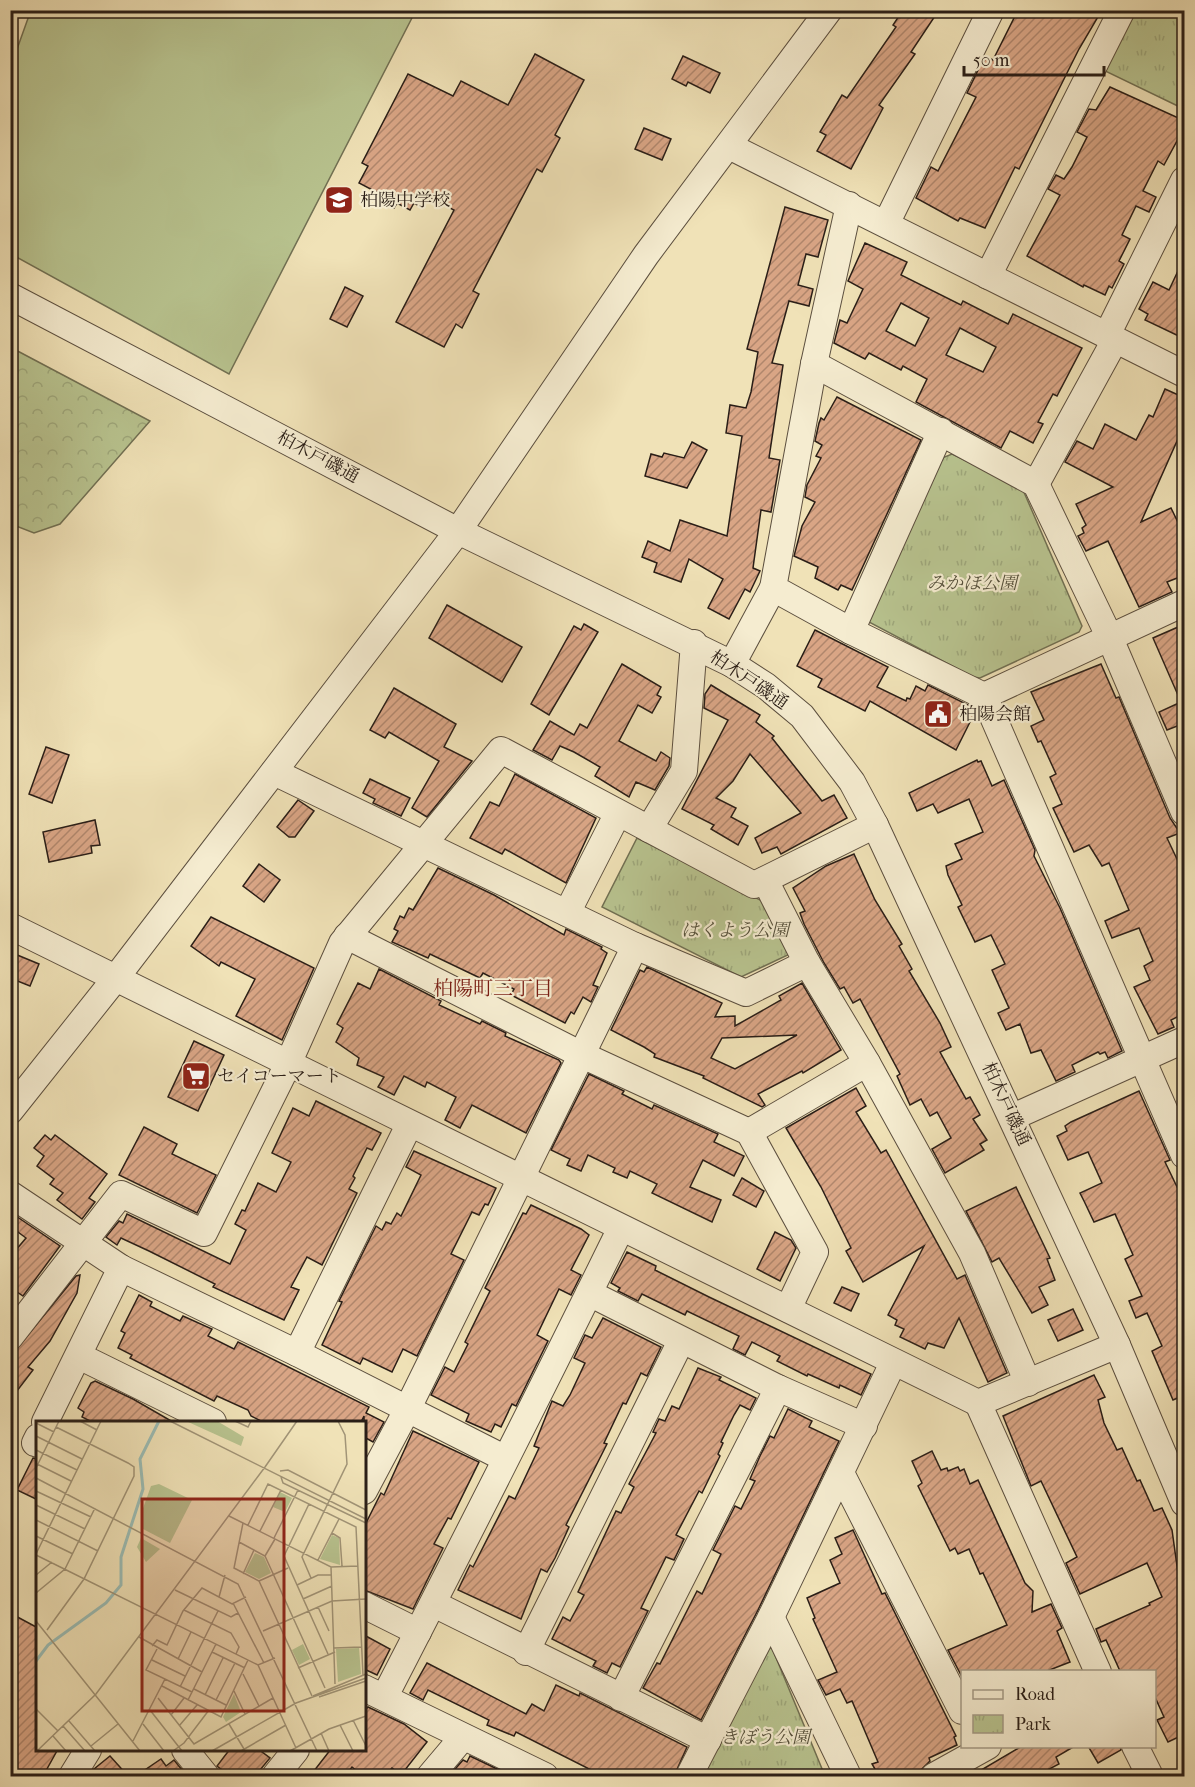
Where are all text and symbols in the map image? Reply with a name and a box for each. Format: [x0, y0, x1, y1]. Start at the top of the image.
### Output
scale bar [964, 39, 1104, 77]
text: 50 m [973, 50, 1010, 71]
school or university icon: 柏陽中学校 [323, 184, 355, 216]
place label: 柏陽中学校 [360, 190, 450, 211]
street label: 柏木戸磯通 [273, 427, 363, 487]
park label: みかほ公園 [927, 573, 1020, 594]
street label: 柏木戸磯通 [706, 646, 792, 714]
public building icon: 柏陽会館 [922, 698, 954, 730]
place label: 柏陽会館 [959, 704, 1031, 725]
park label: はくよう公園 [681, 920, 792, 941]
district label: 柏陽町三丁目 [433, 977, 553, 1000]
street label: 柏木戸磯通 [977, 1059, 1035, 1149]
supermarket icon: セイコーマート [180, 1060, 212, 1092]
place label: セイコーマート [217, 1066, 342, 1087]
inset map [36, 1421, 366, 1751]
legend [961, 1670, 1156, 1748]
text: Road [1015, 1684, 1055, 1705]
text: Park [1015, 1714, 1052, 1735]
park label: きぼう公園 [720, 1727, 813, 1748]

